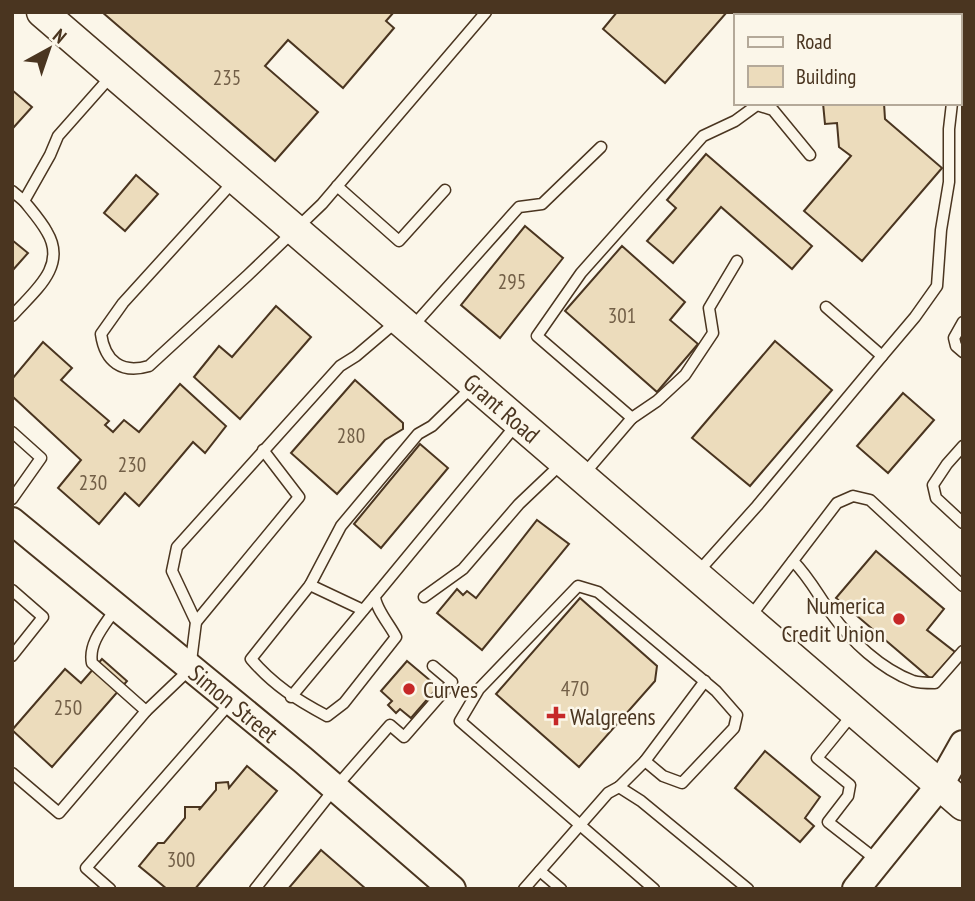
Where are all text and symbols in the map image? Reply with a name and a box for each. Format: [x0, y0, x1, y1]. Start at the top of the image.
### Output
north arrow [14, 14, 84, 84]
legend [734, 14, 961, 105]
text: N [48, 23, 72, 48]
text: Road [796, 28, 832, 55]
text: Building [796, 63, 856, 90]
house number: 235 [213, 64, 241, 91]
house number: 295 [498, 268, 526, 295]
house number: 301 [608, 302, 636, 329]
street label: Grant Road [457, 367, 547, 450]
house number: 280 [337, 422, 365, 449]
house number: 230 [118, 451, 146, 478]
house number: 230 [79, 469, 107, 496]
place label: Numerica Credit Union [781, 590, 885, 649]
marker: Numerica Credit Union [891, 611, 907, 627]
street label: Simon Street [183, 657, 285, 749]
place label: Curves [423, 674, 478, 705]
house number: 470 [561, 675, 589, 702]
marker: Curves [401, 681, 417, 697]
house number: 250 [54, 694, 82, 721]
place label: Walgreens [570, 701, 656, 732]
marker: Walgreens [548, 708, 564, 724]
house number: 300 [167, 846, 195, 873]

